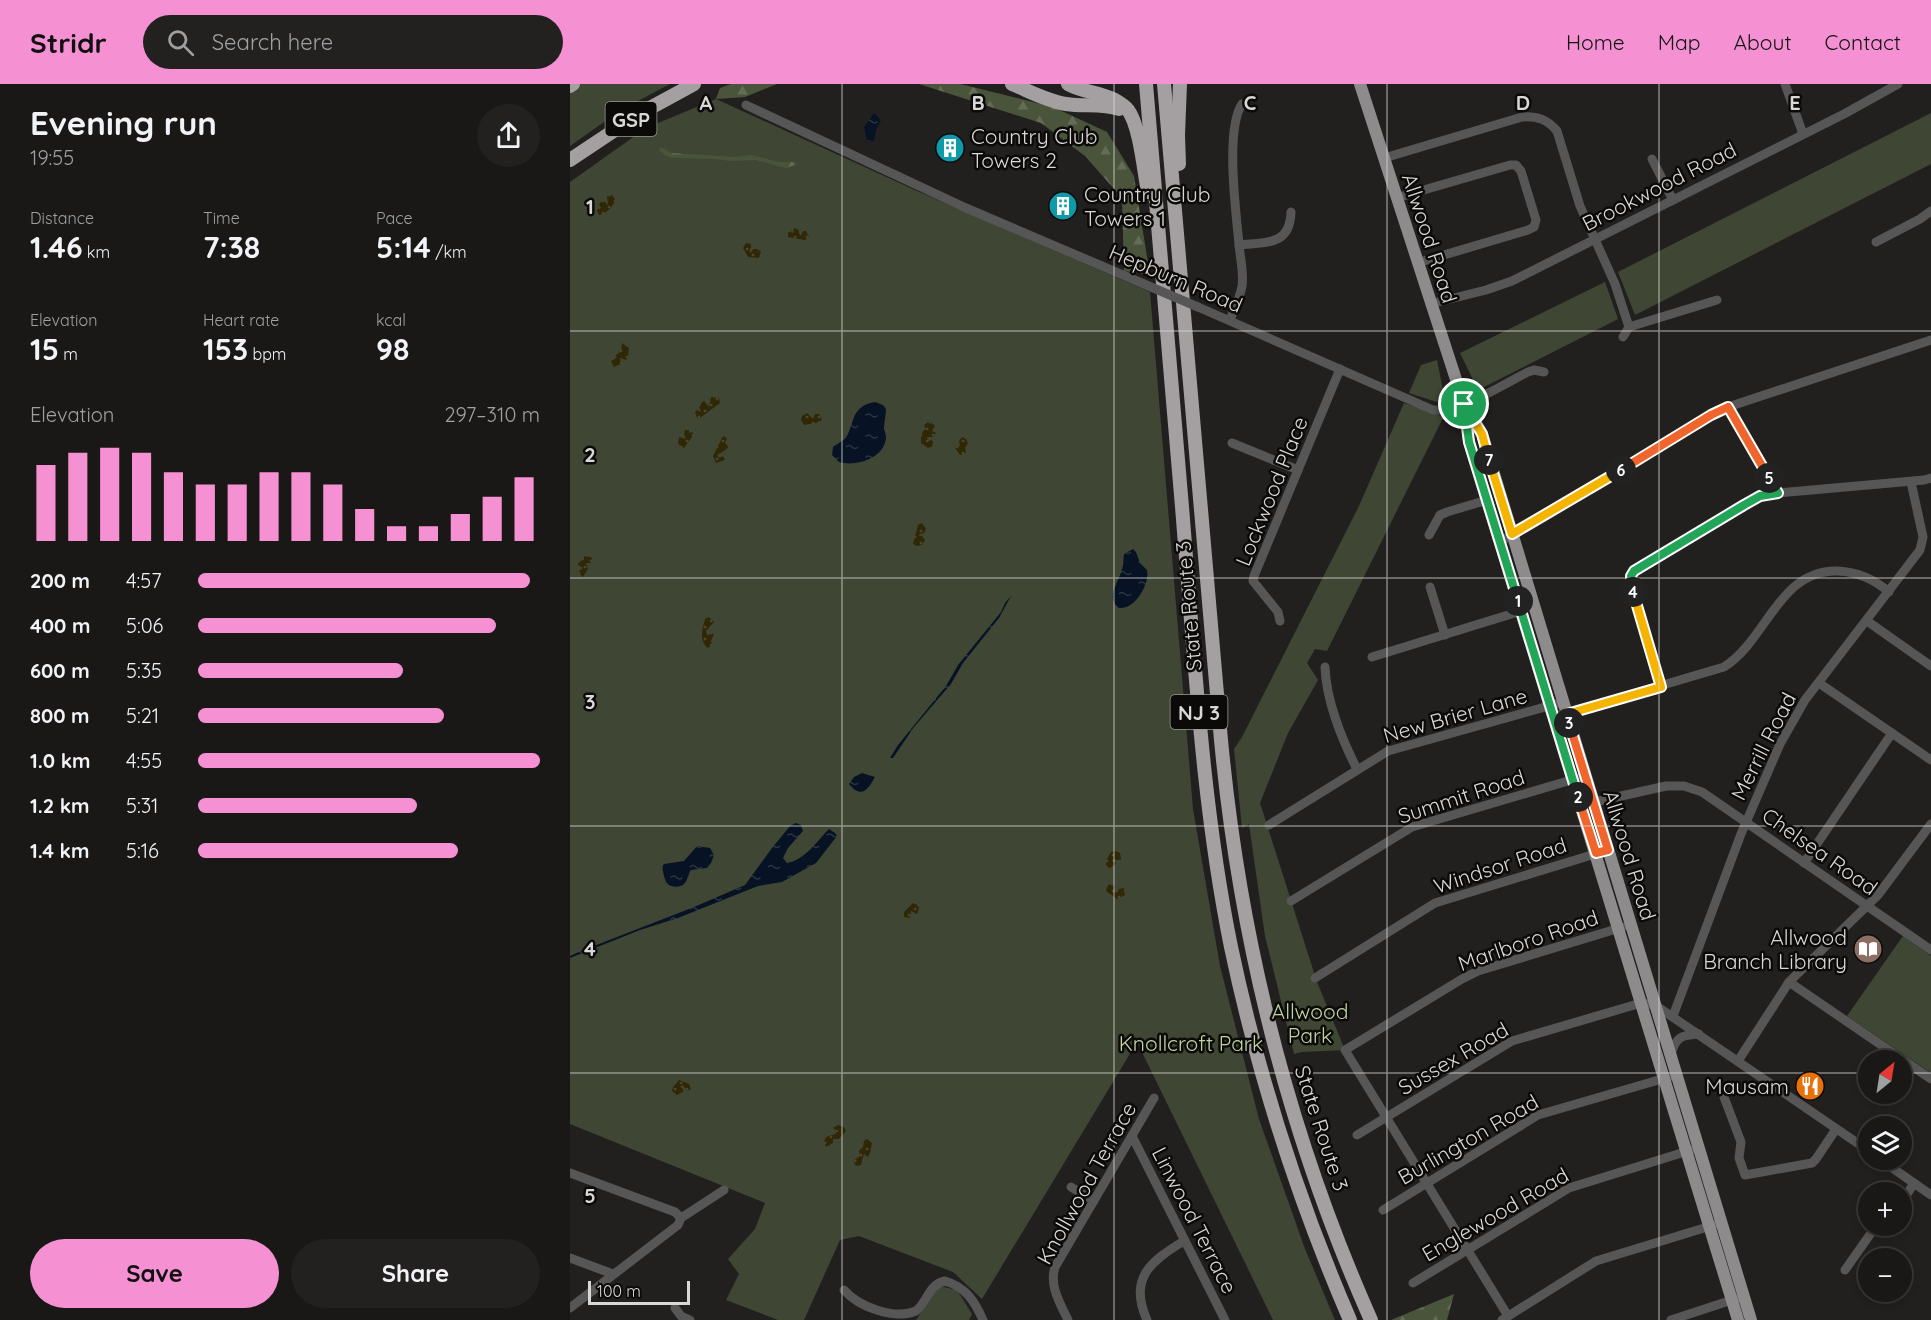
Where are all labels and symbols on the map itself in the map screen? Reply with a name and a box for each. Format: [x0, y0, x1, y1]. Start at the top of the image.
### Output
text: A [700, 90, 713, 115]
text: B [971, 90, 985, 115]
text: C [1244, 90, 1257, 115]
text: D [1516, 90, 1530, 115]
text: E [1789, 90, 1801, 115]
road number: GSP [606, 102, 656, 136]
place label: Country Club Towers 2 [971, 123, 1097, 173]
building icon: Country Club Towers 2 [934, 132, 966, 164]
street label: Brookwood Road [1578, 136, 1740, 236]
street label: Allwood Road [1397, 170, 1463, 306]
place label: Country Club Towers 1 [1084, 181, 1210, 231]
building icon: Country Club Towers 1 [1047, 190, 1079, 222]
text: 1 [586, 194, 594, 219]
street label: Hepburn Road [1105, 238, 1247, 318]
pin [1438, 378, 1489, 429]
street label: Lockwood Place [1229, 413, 1313, 569]
text: 2 [584, 442, 596, 467]
pin: 7 [1474, 445, 1504, 475]
pin: 6 [1606, 455, 1636, 485]
pin: 5 [1754, 463, 1784, 493]
street label: State Route 3 [1169, 540, 1207, 672]
pin: 4 [1618, 577, 1648, 607]
pin: 1 [1503, 586, 1533, 616]
street label: New Brier Lane [1380, 682, 1530, 748]
street label: Merrill Road [1725, 688, 1801, 804]
text: 3 [585, 689, 595, 714]
road number: NJ 3 [1170, 695, 1228, 729]
pin: 3 [1554, 708, 1584, 738]
street label: Summit Road [1394, 763, 1528, 829]
pin: 2 [1563, 782, 1593, 812]
street label: Allwood Road [1598, 787, 1662, 923]
street label: Chelsea Road [1757, 802, 1883, 900]
street label: Windsor Road [1430, 831, 1570, 899]
street label: Marlboro Road [1454, 904, 1602, 976]
place label: Allwood Branch Library [1703, 924, 1847, 974]
library icon: Allwood Branch Library [1852, 933, 1884, 965]
text: 4 [584, 936, 596, 961]
park label: Allwood Park [1272, 998, 1348, 1048]
street label: Sussex Road [1393, 1016, 1513, 1100]
park label: Knollcroft Park [1119, 1030, 1263, 1056]
north arrow [1858, 1050, 1912, 1104]
street label: State Route 3 [1289, 1062, 1355, 1194]
restaurant icon: Mausam [1794, 1070, 1826, 1102]
place label: Mausam [1705, 1073, 1789, 1099]
street label: Burlington Road [1393, 1088, 1543, 1190]
street label: Knollwood Terrace [1031, 1097, 1141, 1269]
street label: Linwood Terrace [1147, 1142, 1243, 1298]
street label: Englewood Road [1417, 1161, 1573, 1267]
text: 5 [584, 1183, 596, 1208]
scale bar [588, 1278, 690, 1306]

